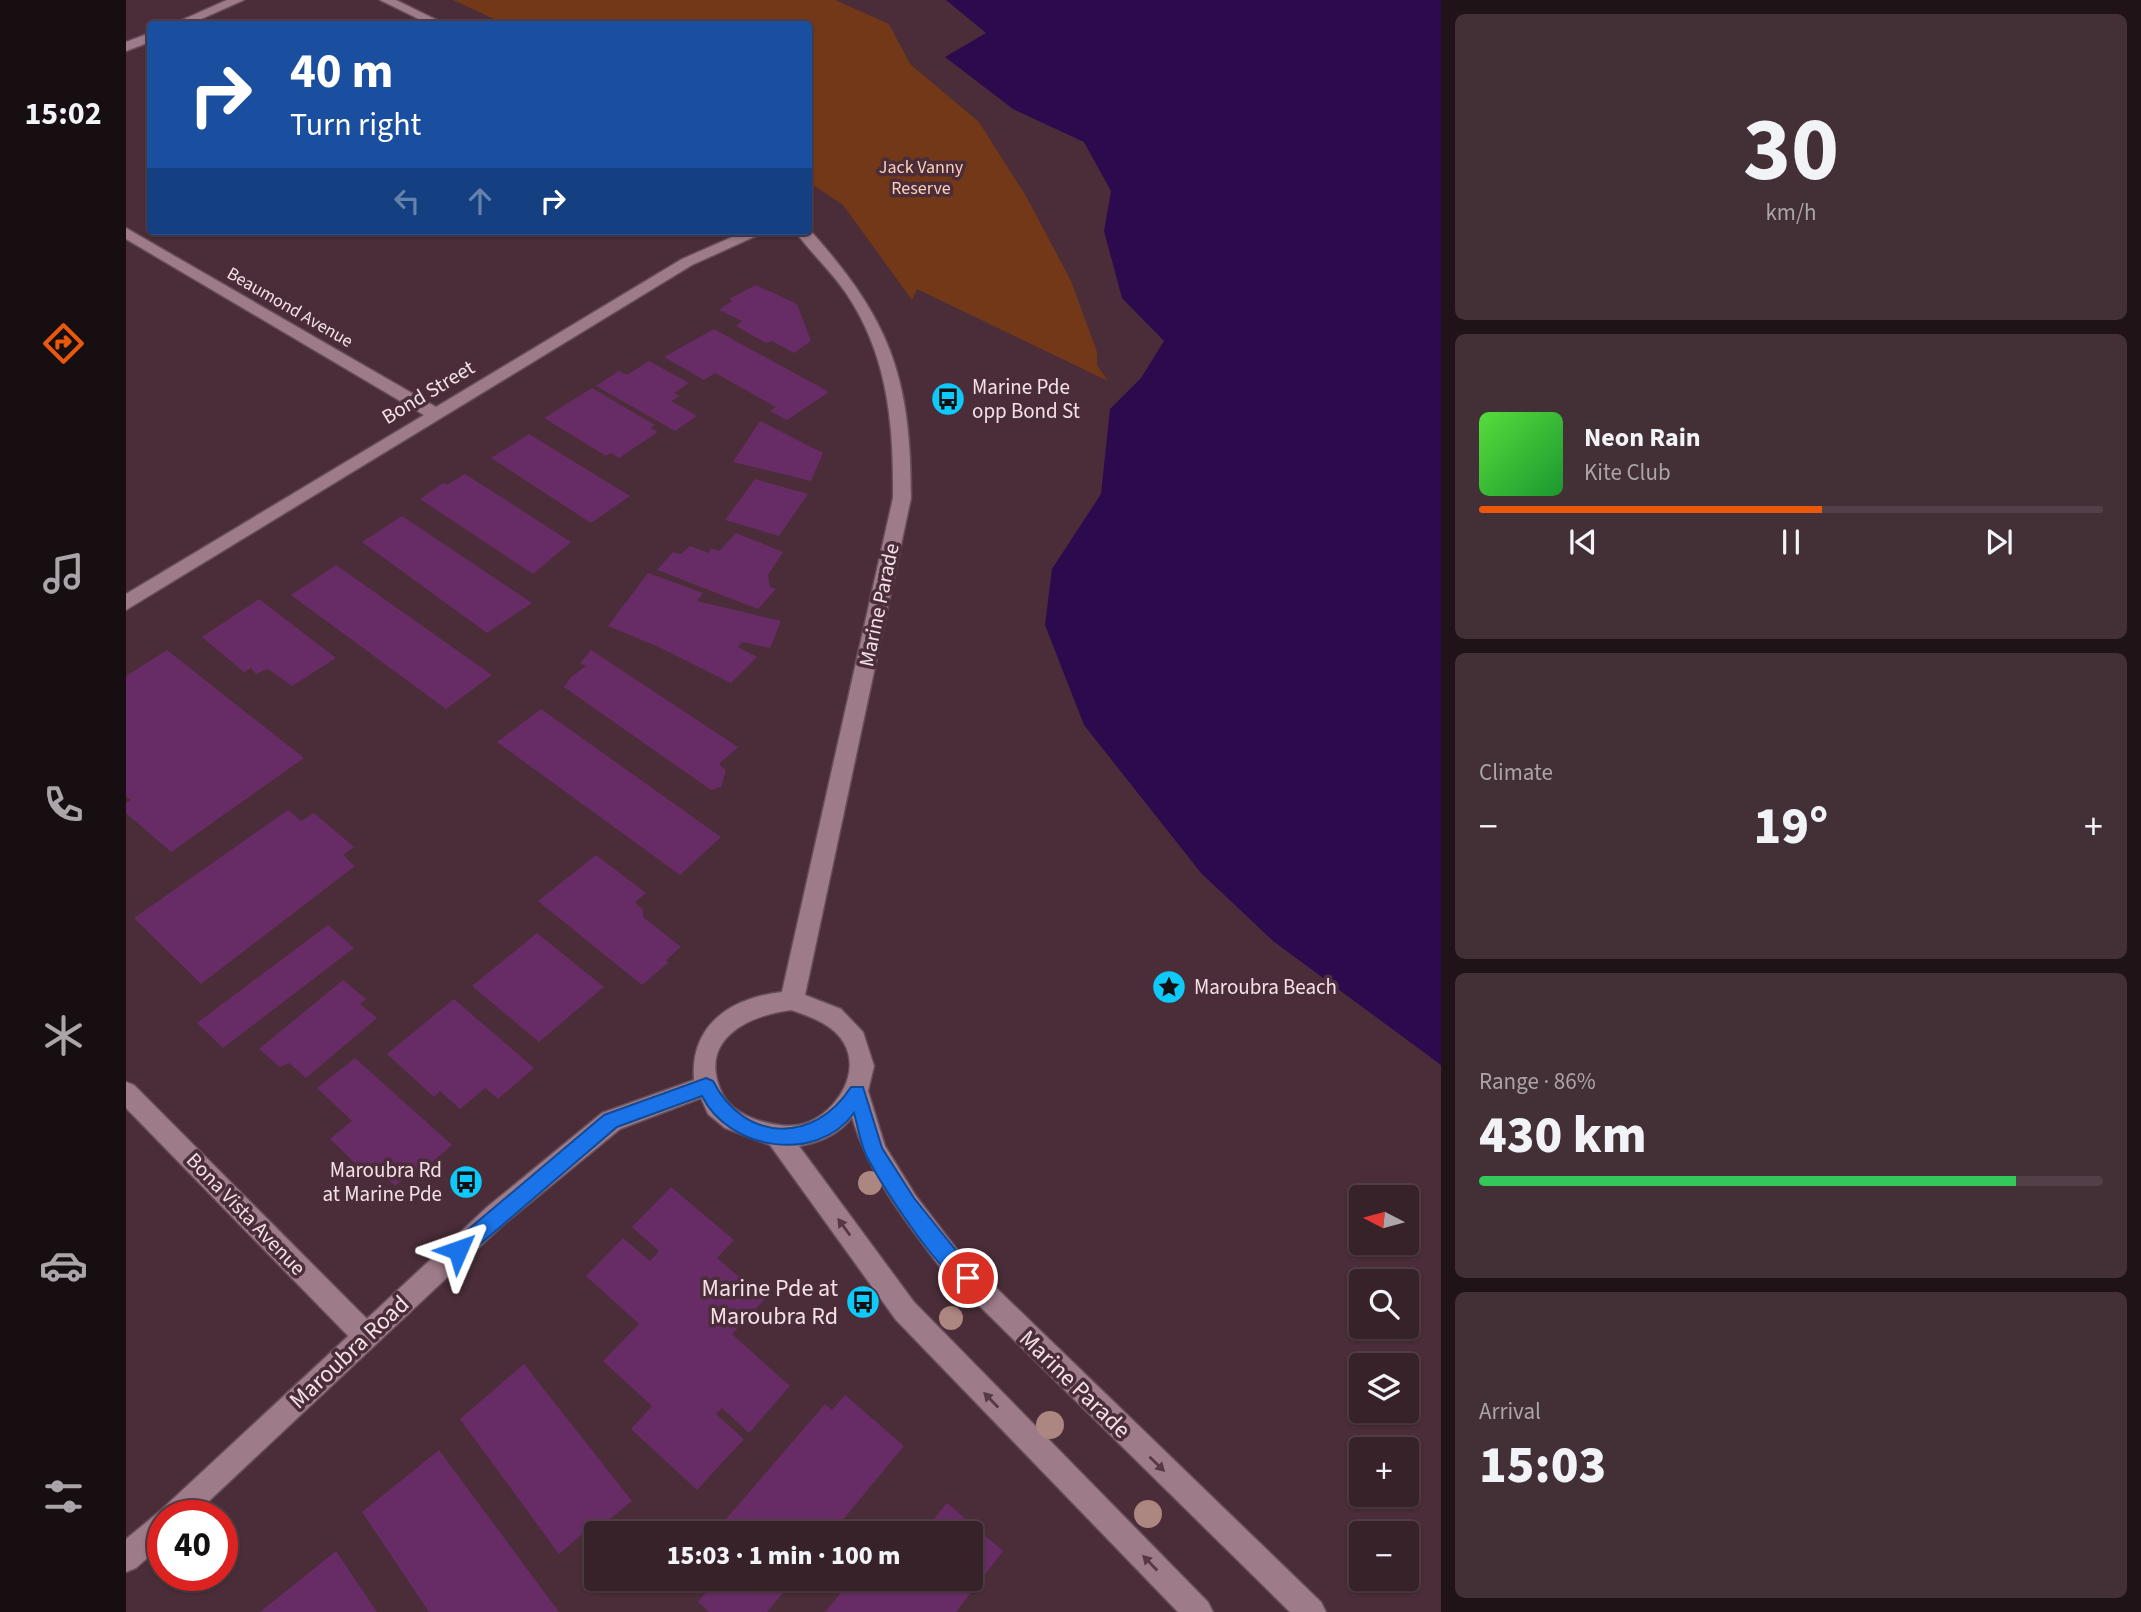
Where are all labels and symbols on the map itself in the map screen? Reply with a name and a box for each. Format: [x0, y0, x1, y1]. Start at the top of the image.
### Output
park label: Jack Vanny Reserve [879, 155, 964, 201]
street label: Beaumond Avenue [222, 261, 357, 354]
street label: Bond Street [376, 352, 480, 432]
place label: Marine Pde opp Bond St [972, 372, 1080, 426]
bus stop icon: Marine Pde opp Bond St [929, 380, 967, 418]
street label: Marine Parade [851, 541, 907, 669]
place icon: Maroubra Beach [1150, 968, 1188, 1006]
place label: Maroubra Beach [1194, 972, 1337, 1002]
street label: Bona Vista Avenue [179, 1146, 313, 1282]
place label: Maroubra Rd at Marine Pde [323, 1155, 442, 1209]
bus stop icon: Maroubra Rd at Marine Pde [447, 1163, 485, 1201]
north arrow [1349, 1185, 1419, 1255]
position arrow [421, 1213, 495, 1287]
one-way arrow [837, 1218, 851, 1237]
pin [938, 1248, 998, 1308]
place label: Marine Pde at Maroubra Rd [701, 1271, 838, 1334]
bus stop icon: Marine Pde at Maroubra Rd [844, 1283, 882, 1321]
street label: Maroubra Road [281, 1287, 417, 1417]
street label: Marine Parade [1011, 1322, 1138, 1447]
one-way arrow [984, 1392, 1000, 1409]
one-way arrow [1148, 1455, 1165, 1471]
speed limit sign: 40 [147, 1500, 238, 1591]
one-way arrow [1143, 1555, 1159, 1572]

